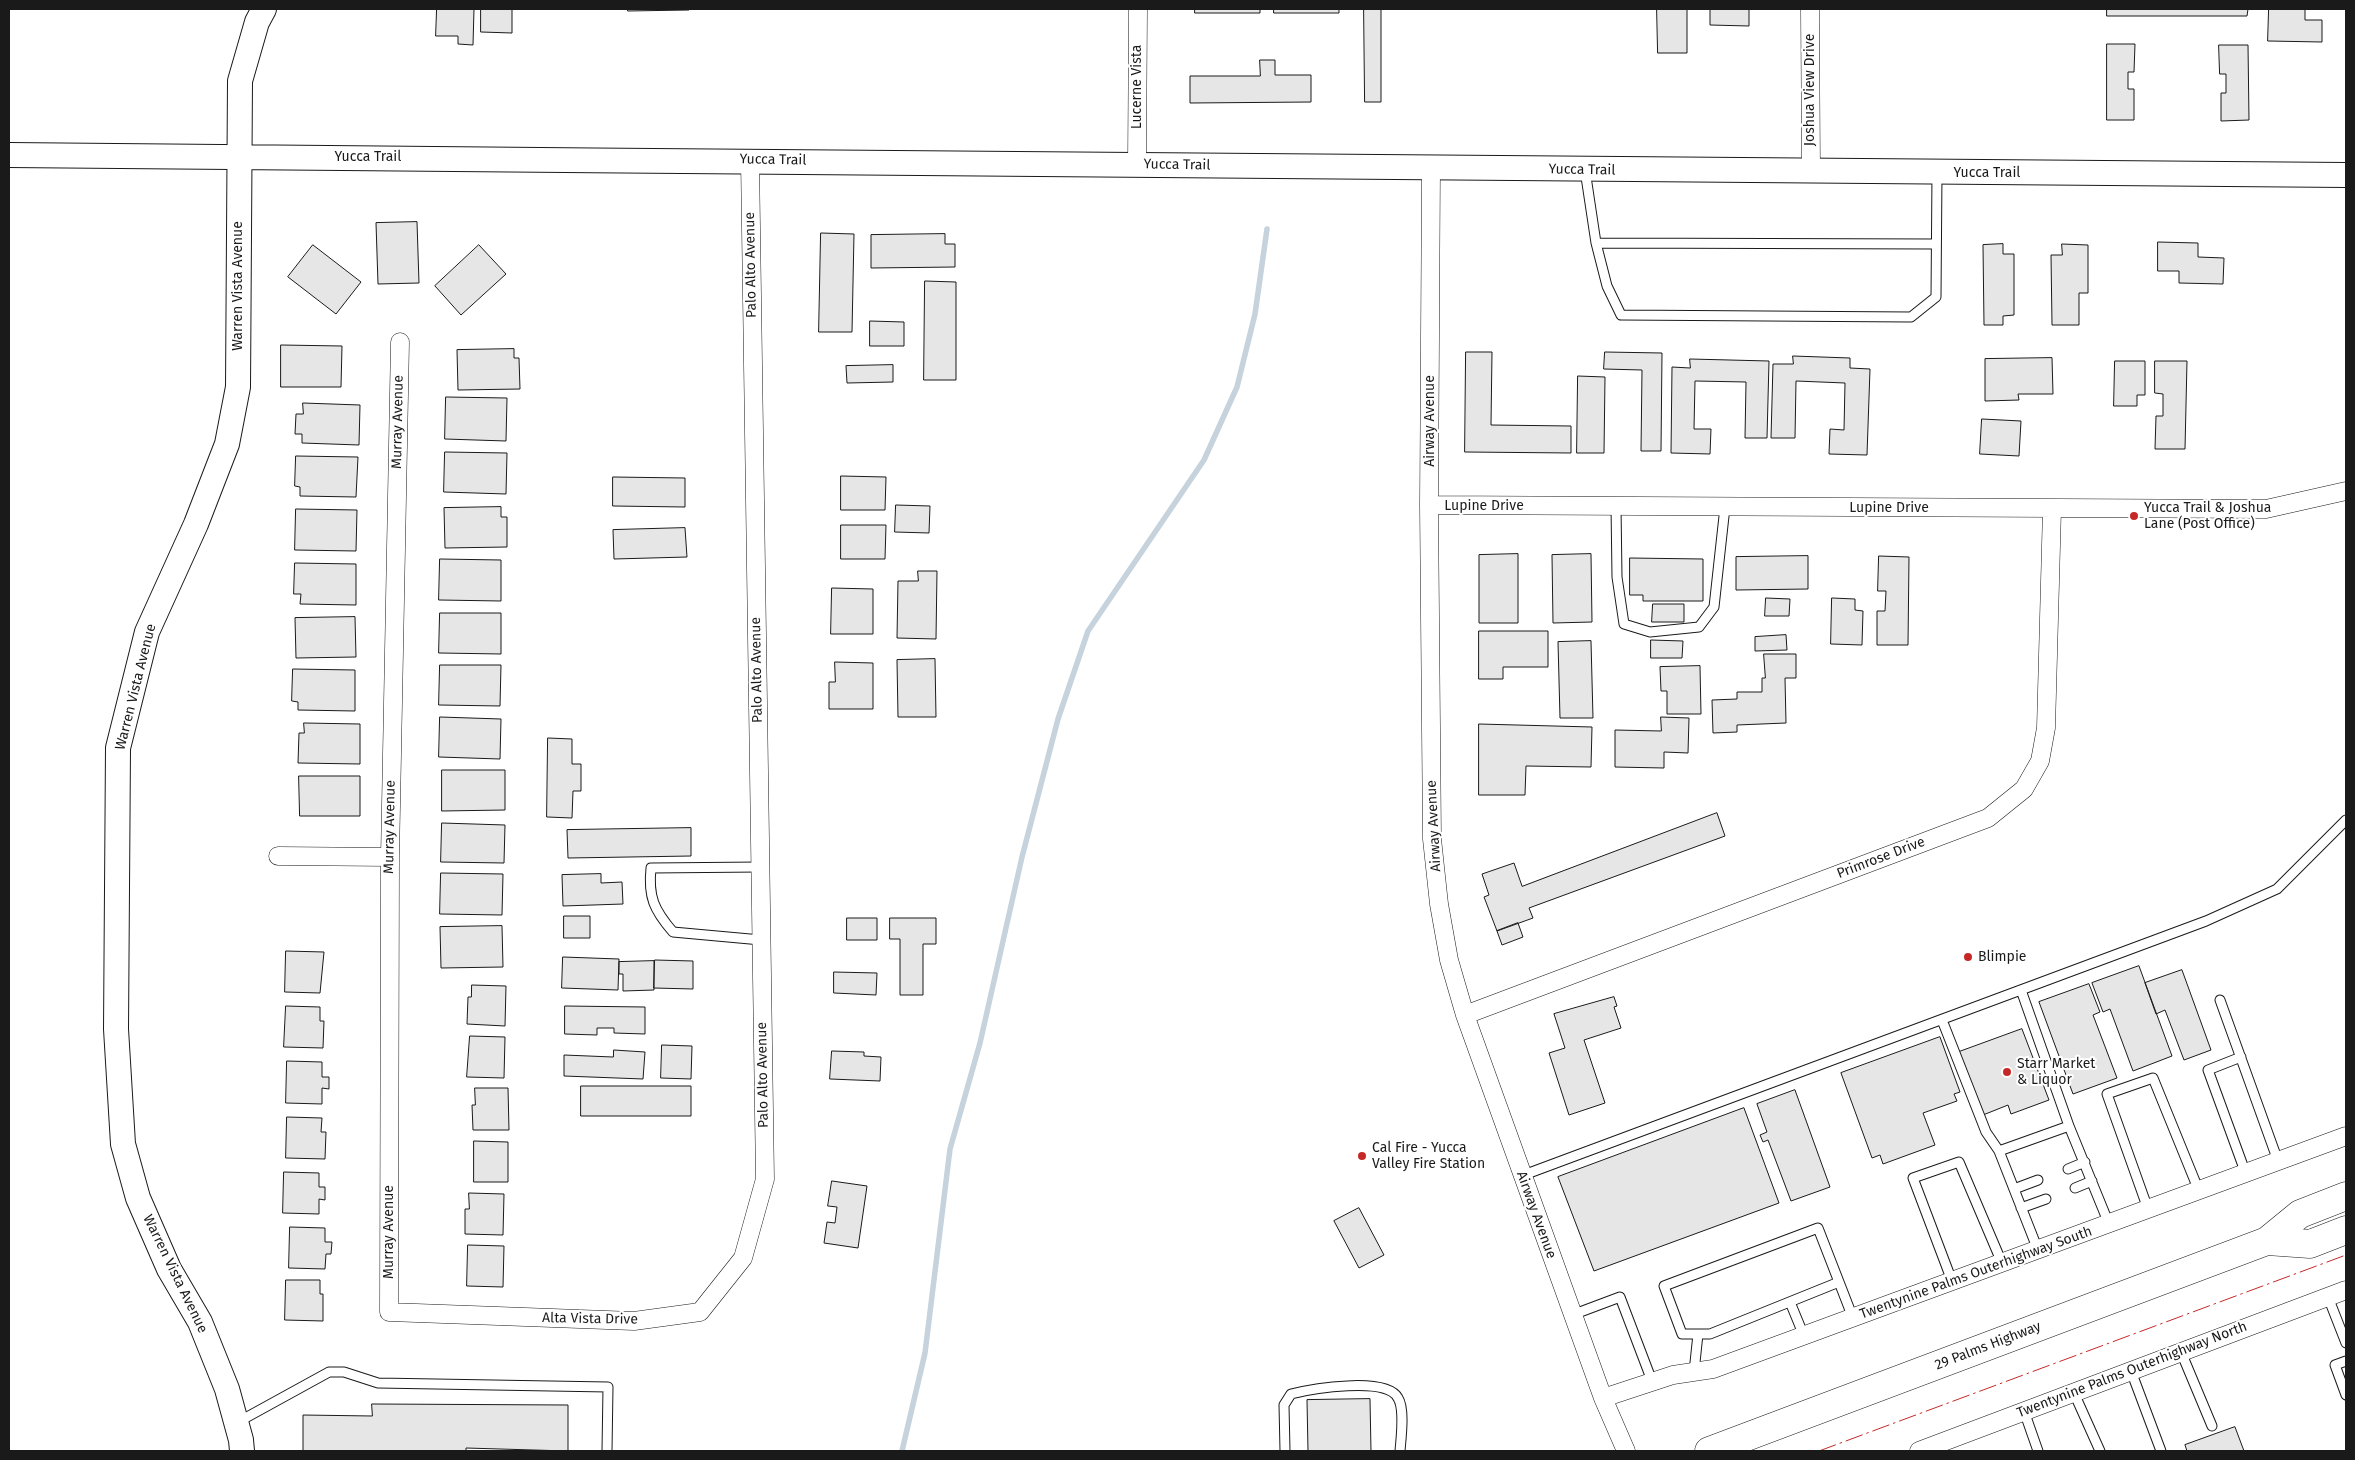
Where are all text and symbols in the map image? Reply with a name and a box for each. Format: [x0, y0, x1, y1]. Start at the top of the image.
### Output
street label: Joshua View Drive [1802, 34, 1818, 146]
street label: Lucerne Vista [1129, 45, 1145, 129]
street label: Yucca Trail [335, 149, 401, 165]
street label: Yucca Trail [739, 151, 807, 169]
street label: Yucca Trail [1143, 156, 1211, 174]
street label: Yucca Trail [1548, 161, 1616, 179]
street label: Yucca Trail [1954, 165, 2020, 181]
street label: Palo Alto Avenue [742, 212, 760, 318]
street label: Warren Vista Avenue [230, 221, 246, 351]
street label: Murray Avenue [389, 375, 407, 469]
street label: Airway Avenue [1422, 375, 1438, 467]
street label: Lupine Drive [1444, 498, 1524, 514]
street label: Lupine Drive [1849, 500, 1929, 516]
place label: Yucca Trail & Joshua Lane (Post Office) [2144, 500, 2271, 532]
marker: Yucca Trail & Joshua Lane (Post Office) [2128, 510, 2140, 522]
street label: Palo Alto Avenue [748, 617, 766, 723]
street label: Warren Vista Avenue [112, 622, 160, 752]
street label: Murray Avenue [381, 780, 399, 874]
street label: Airway Avenue [1423, 780, 1445, 872]
street label: Primrose Drive [1835, 833, 1927, 883]
place label: Blimpie [1978, 949, 2026, 965]
marker: Blimpie [1962, 951, 1974, 963]
street label: Palo Alto Avenue [754, 1022, 772, 1128]
place label: Starr Market & Liquor [2017, 1056, 2095, 1088]
marker: Starr Market & Liquor [2001, 1066, 2013, 1078]
place label: Cal Fire - Yucca Valley Fire Station [1372, 1140, 1485, 1172]
marker: Cal Fire - Yucca Valley Fire Station [1356, 1150, 1368, 1162]
street label: Airway Avenue [1512, 1169, 1560, 1261]
street label: Murray Avenue [381, 1185, 397, 1279]
street label: Warren Vista Avenue [139, 1212, 211, 1336]
street label: Twentynine Palms Outerhighway South [1858, 1223, 2094, 1323]
street label: Alta Vista Drive [542, 1310, 638, 1328]
street label: 29 Palms Highway [1933, 1318, 2043, 1374]
street label: Twentynine Palms Outerhighway North [2015, 1318, 2249, 1422]

